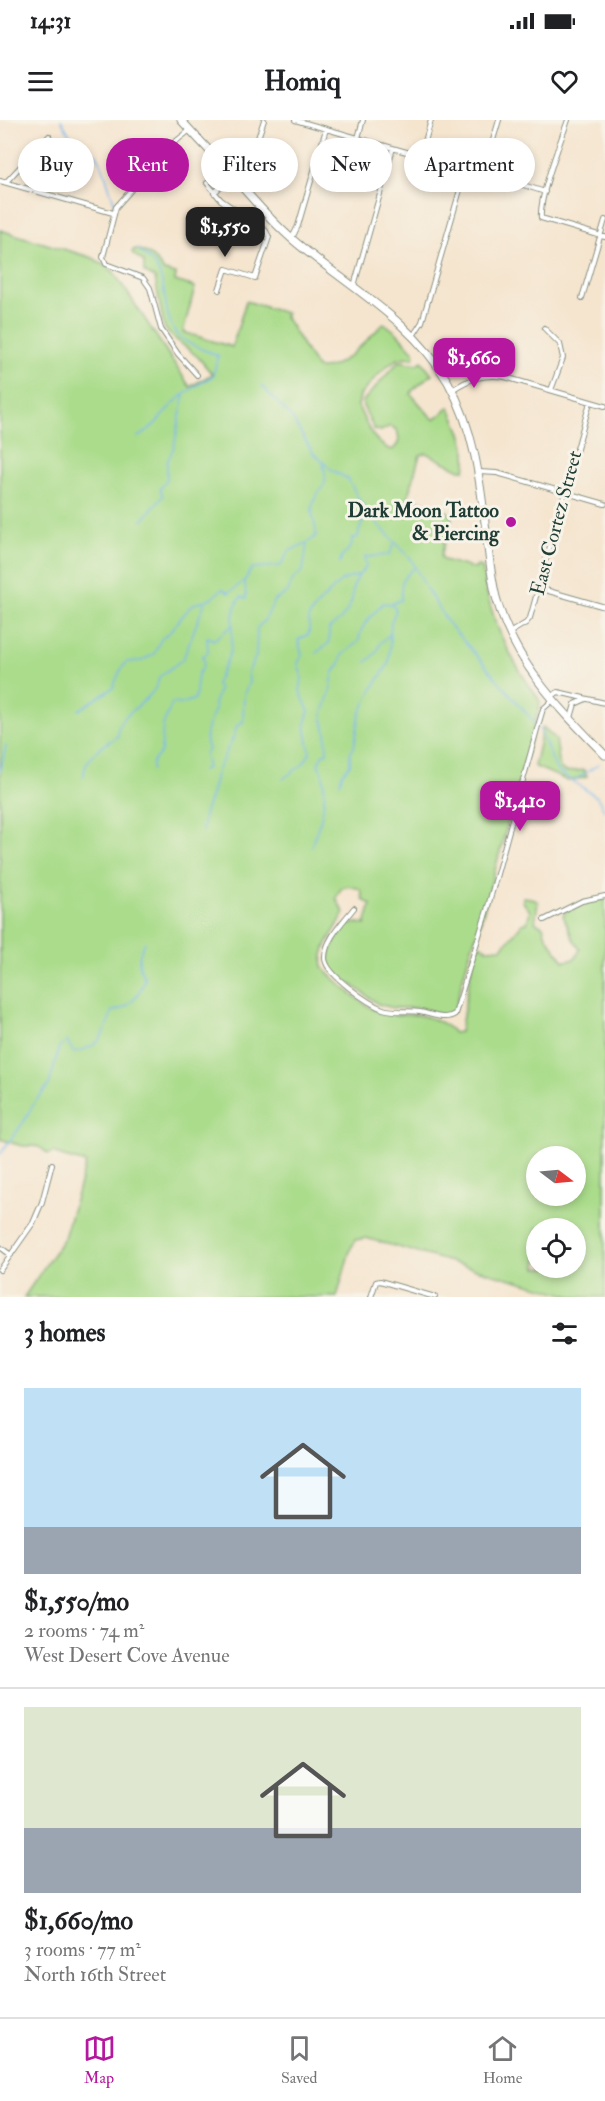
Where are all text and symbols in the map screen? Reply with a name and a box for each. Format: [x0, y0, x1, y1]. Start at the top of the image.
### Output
text: 14:31 [30, 7, 71, 35]
icon: menu [24, 65, 57, 98]
text: Homiq [264, 65, 341, 98]
icon: heart [548, 65, 581, 98]
chip: Buy [18, 138, 94, 192]
chip: Rent [106, 138, 189, 192]
chip: Filters [201, 138, 298, 192]
chip: New [310, 138, 392, 192]
chip: Apartment [404, 138, 535, 192]
pin: $1,550 [176, 207, 274, 258]
text: $1,550 [200, 214, 250, 239]
pin: $1,660 [425, 338, 523, 389]
text: $1,660 [447, 345, 501, 370]
street label: East Cortez Street [525, 447, 587, 598]
place label: Dark Moon Tattoo & Piercing [348, 498, 500, 547]
marker: Dark Moon Tattoo & Piercing [504, 515, 518, 529]
pin: $1,410 [471, 781, 569, 832]
text: $1,410 [494, 788, 546, 813]
north arrow [526, 1146, 586, 1206]
map controls [526, 1146, 586, 1278]
button: locate [526, 1218, 586, 1278]
text: 3 homes [24, 1317, 105, 1349]
icon: filters [548, 1317, 581, 1350]
icon: home [249, 1427, 357, 1535]
text: $1,550/mo [24, 1586, 129, 1618]
text: 2 rooms · 74 m² [24, 1618, 145, 1643]
text: West Desert Cove Avenue [24, 1643, 230, 1668]
icon: home [249, 1746, 357, 1854]
text: $1,660/mo [24, 1905, 133, 1937]
text: 3 rooms · 77 m² [24, 1937, 141, 1962]
text: North 16th Street [24, 1962, 166, 1987]
tab: Map [83, 2032, 116, 2088]
tab: Saved [281, 2032, 317, 2088]
tab: Home [483, 2032, 522, 2088]

